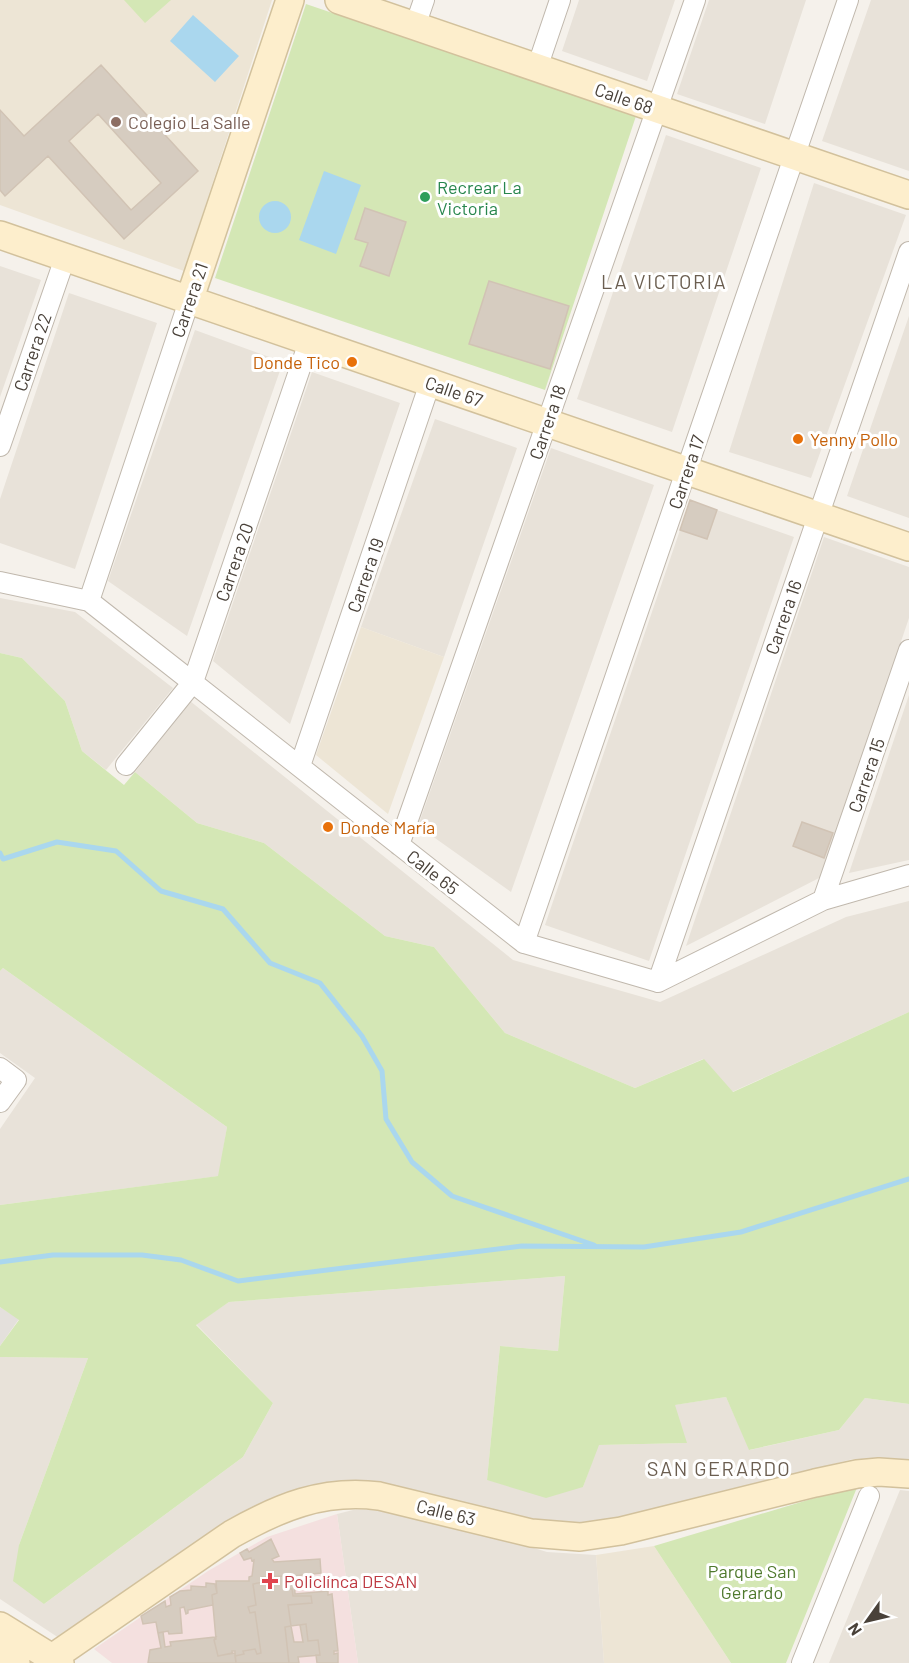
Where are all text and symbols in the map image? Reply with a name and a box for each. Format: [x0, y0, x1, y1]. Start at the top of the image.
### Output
street label: Calle 68 [592, 78, 656, 118]
place label: Colegio La Salle [128, 111, 251, 133]
marker: Colegio La Salle [109, 115, 123, 129]
place label: Recrear La Victoria [437, 176, 522, 219]
marker: Recrear La Victoria [418, 190, 432, 204]
street label: Carrera 21 [166, 260, 212, 340]
district label: LA VICTORIA [601, 269, 727, 293]
street label: Carrera 22 [8, 310, 56, 394]
place label: Donde Tico [253, 351, 340, 373]
marker: Donde Tico [345, 355, 359, 369]
street label: Calle 67 [422, 371, 486, 411]
street label: Carrera 18 [524, 382, 570, 462]
place label: Yenny Pollo [810, 428, 898, 450]
street label: Carrera 17 [663, 432, 709, 512]
marker: Yenny Pollo [791, 432, 805, 446]
street label: Carrera 20 [210, 520, 258, 604]
street label: Carrera 19 [342, 535, 388, 615]
street label: Carrera 16 [760, 577, 806, 657]
street label: Carrera 15 [843, 735, 889, 815]
place label: Donde María [340, 816, 435, 838]
marker: Donde María [321, 820, 335, 834]
street label: Calle 65 [403, 845, 463, 899]
district label: SAN GERARDO [647, 1456, 791, 1480]
street label: Calle 63 [414, 1494, 478, 1530]
park label: Parque San Gerardo [708, 1560, 796, 1603]
place label: Policlínca DESAN [284, 1570, 418, 1592]
marker: Policlínca DESAN [261, 1572, 279, 1590]
north arrow [837, 1591, 897, 1651]
text: N [843, 1620, 865, 1639]

